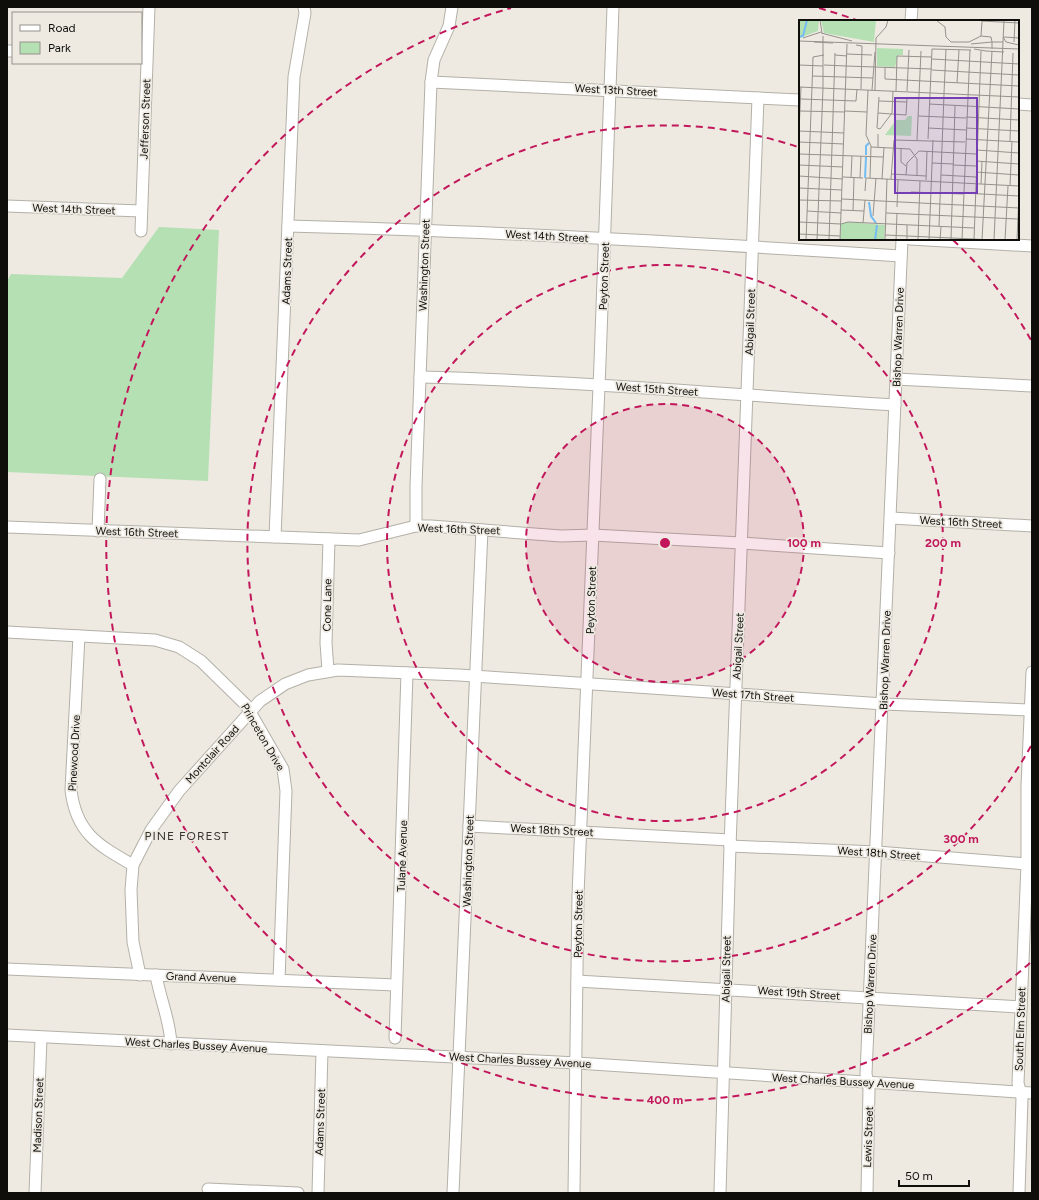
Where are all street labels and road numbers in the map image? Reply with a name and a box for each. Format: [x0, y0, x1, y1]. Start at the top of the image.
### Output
street label: Jefferson Street [138, 78, 153, 160]
street label: West 13th Street [574, 82, 657, 99]
street label: West 14th Street [32, 202, 116, 217]
street label: Washington Street [416, 219, 433, 311]
street label: West 14th Street [505, 228, 589, 245]
street label: Adams Street [280, 237, 295, 305]
street label: Peyton Street [597, 242, 612, 310]
street label: Bishop Warren Drive [890, 287, 907, 387]
street label: Abigail Street [743, 288, 758, 356]
street label: West 15th Street [615, 380, 699, 399]
street label: West 16th Street [919, 514, 1003, 531]
street label: West 16th Street [417, 522, 501, 537]
street label: West 16th Street [95, 525, 179, 540]
street label: Peyton Street [584, 566, 599, 634]
street label: Cone Lane [321, 579, 334, 631]
street label: Bishop Warren Drive [877, 610, 894, 710]
street label: Abigail Street [730, 612, 747, 680]
street label: West 17th Street [711, 686, 795, 705]
street label: Princeton Drive [238, 701, 287, 773]
street label: Pinewood Drive [66, 714, 83, 792]
street label: Montclair Road [183, 722, 242, 786]
street label: Washington Street [460, 815, 477, 907]
street label: Tulane Avenue [395, 820, 410, 892]
street label: West 18th Street [510, 822, 594, 839]
street label: West 18th Street [837, 844, 921, 863]
street label: Peyton Street [571, 890, 586, 958]
street label: Bishop Warren Drive [861, 934, 880, 1034]
street label: Abigail Street [719, 935, 734, 1003]
street label: Grand Avenue [166, 970, 236, 985]
street label: West 19th Street [757, 984, 841, 1003]
street label: South Elm Street [1013, 987, 1028, 1071]
street label: West Charles Bussey Avenue [125, 1035, 267, 1056]
street label: West Charles Bussey Avenue [449, 1050, 591, 1071]
street label: West Charles Bussey Avenue [772, 1071, 914, 1092]
street label: Madison Street [31, 1077, 46, 1153]
street label: Adams Street [313, 1088, 328, 1156]
street label: Lewis Street [861, 1106, 876, 1168]

